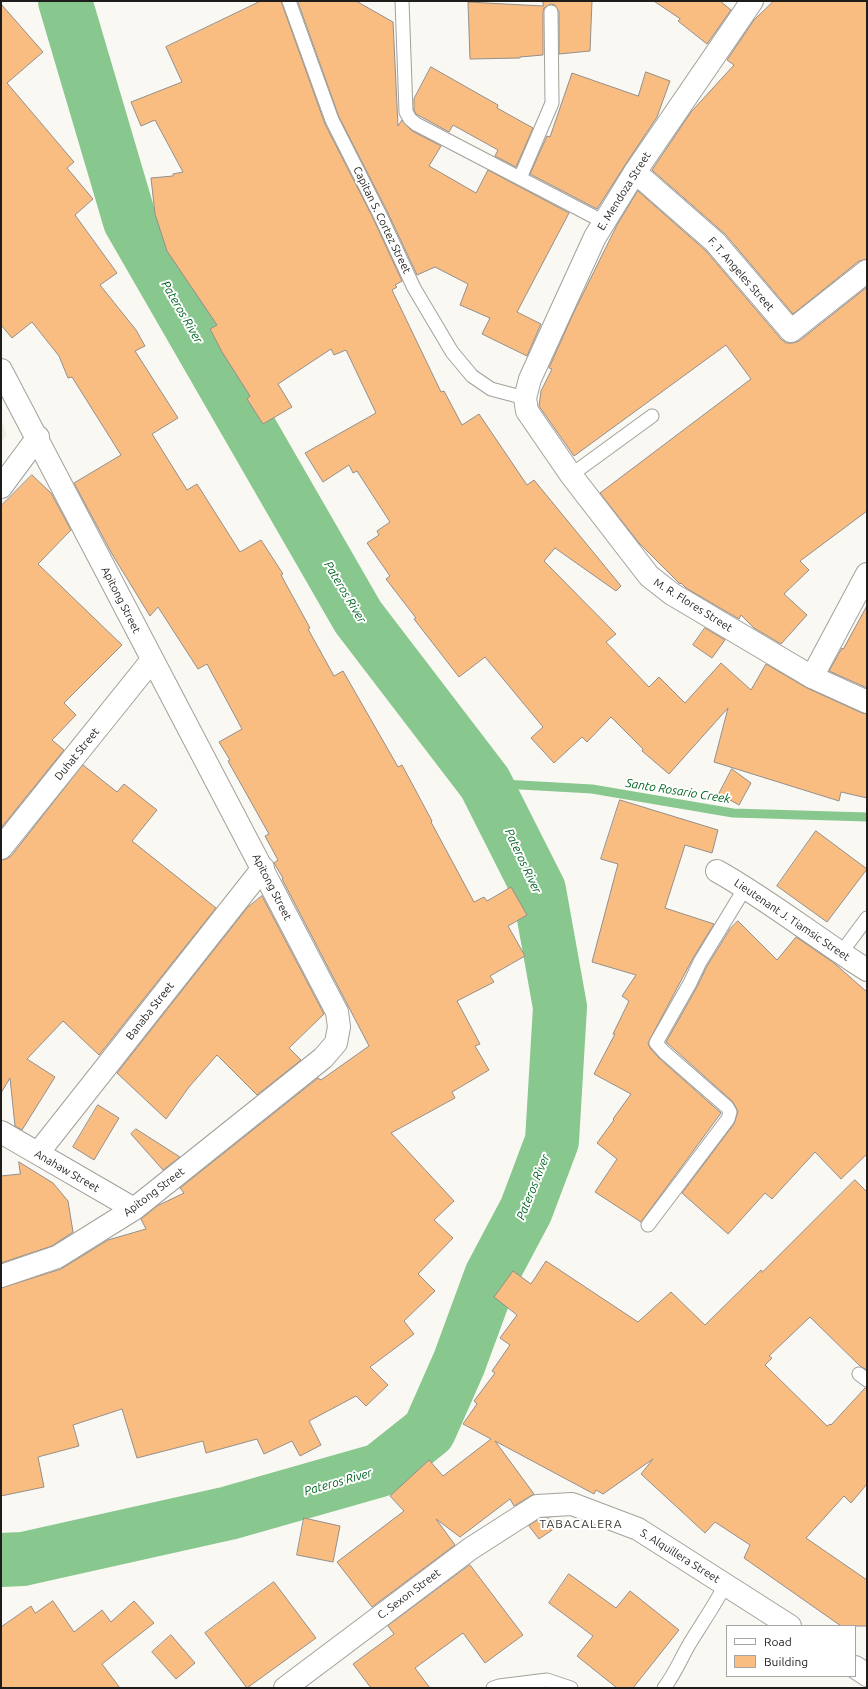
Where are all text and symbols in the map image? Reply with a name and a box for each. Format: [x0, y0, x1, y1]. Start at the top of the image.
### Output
street label: E. Mendoza Street [595, 149, 653, 233]
street label: Capitan S. Cortez Street [350, 164, 414, 276]
street label: F. T. Angeles Street [705, 234, 777, 314]
water label: Pateros River [158, 278, 206, 346]
water label: Pateros River [321, 558, 369, 626]
street label: Apitong Street [99, 565, 143, 635]
street label: M. R. Flores Street [651, 575, 735, 635]
street label: Duhat Street [52, 725, 102, 783]
water label: Santo Rosario Creek [625, 776, 731, 806]
water label: Pateros River [502, 826, 544, 896]
street label: Apitong Street [250, 852, 294, 922]
street label: Lieutenant J. Tiamsic Street [732, 876, 852, 964]
street label: Banaba Street [123, 979, 177, 1043]
street label: Anahaw Street [32, 1147, 102, 1195]
water label: Pateros River [513, 1152, 553, 1222]
street label: Apitong Street [121, 1165, 187, 1219]
water label: Pateros River [303, 1465, 373, 1499]
district label: TABACALERA [540, 1517, 622, 1531]
street label: S. Alquillera Street [638, 1526, 722, 1586]
street label: C. Sexon Street [375, 1566, 443, 1622]
legend [726, 1625, 856, 1677]
text: Road [764, 1635, 792, 1648]
text: Building [764, 1655, 808, 1668]

